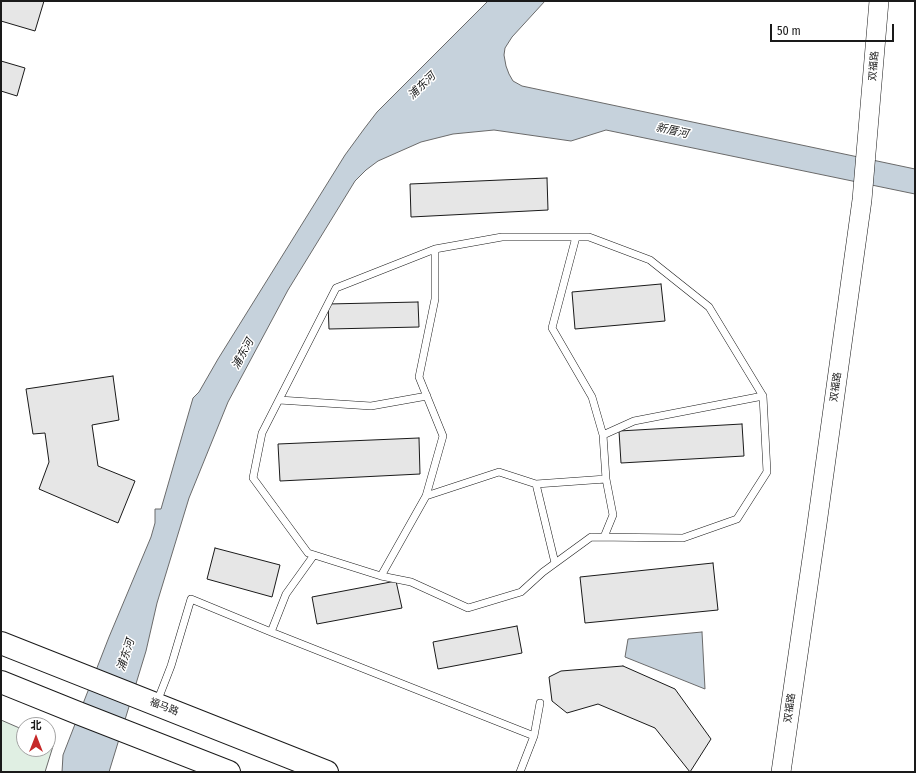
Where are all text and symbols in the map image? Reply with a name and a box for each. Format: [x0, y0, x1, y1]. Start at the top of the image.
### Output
scale bar [772, 16, 896, 42]
text: 50 m [777, 24, 801, 38]
street label: 双福路 [867, 51, 881, 81]
water label: 浦东河 [406, 70, 438, 102]
water label: 新厝河 [654, 121, 690, 141]
water label: 浦东河 [229, 336, 257, 372]
street label: 双福路 [828, 371, 844, 403]
water label: 浦东河 [115, 637, 137, 673]
street label: 双福路 [782, 692, 798, 724]
street label: 福马路 [148, 696, 180, 718]
north arrow [16, 717, 56, 757]
text: 北 [31, 719, 42, 732]

